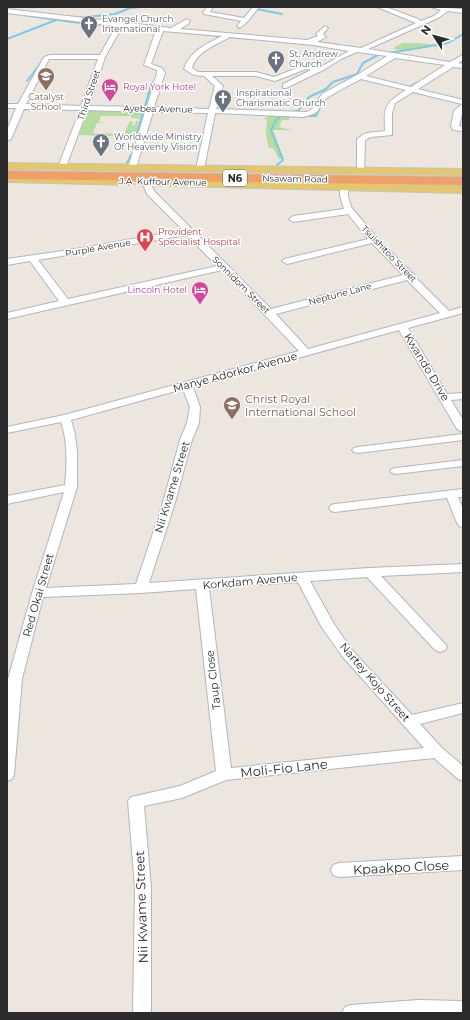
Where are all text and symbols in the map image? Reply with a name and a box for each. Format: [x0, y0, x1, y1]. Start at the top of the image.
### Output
place label: Evangel Church International [102, 13, 174, 34]
church icon: Evangel Church International [79, 14, 99, 39]
north arrow [414, 16, 454, 56]
text: N [418, 22, 434, 38]
place label: St. Andrew Church [289, 48, 338, 69]
church icon: St. Andrew Church [266, 49, 286, 74]
school or university icon: Catalyst School [36, 66, 56, 91]
street label: Third Street [75, 68, 102, 122]
hotel icon: Royal York Hotel [100, 77, 120, 102]
place label: Royal York Hotel [123, 81, 196, 92]
place label: Inspirational Charismatic Church [236, 87, 326, 108]
church icon: Inspirational Charismatic Church [213, 88, 233, 113]
place label: Catalyst School [28, 91, 64, 112]
street label: Ayebea Avenue [123, 102, 193, 115]
place label: Worldwide Ministry Of Heavenly Vision [114, 131, 202, 152]
church icon: Worldwide Ministry Of Heavenly Vision [91, 132, 111, 157]
road number: N6 [223, 170, 247, 186]
street label: Nsawam Road [262, 172, 328, 185]
street label: J.A. Kuffour Avenue [118, 175, 207, 188]
street label: Tsuishitoo Street [359, 223, 420, 285]
place label: Provident Specialist Hospital [158, 226, 240, 247]
hospital icon: Provident Specialist Hospital [135, 227, 155, 252]
street label: Purple Avenue [64, 236, 132, 259]
street label: Sonnidom Street [210, 254, 273, 316]
hotel icon: Lincoln Hotel [190, 280, 210, 305]
street label: Neptune Lane [307, 280, 373, 307]
place label: Lincoln Hotel [127, 284, 187, 295]
street label: Kwando Drive [401, 330, 453, 404]
street label: Manye Adorkor Avenue [171, 349, 299, 395]
place label: Christ Royal International School [245, 392, 356, 419]
school or university icon: Christ Royal International School [222, 395, 242, 420]
street label: Nii Kwame Street [151, 439, 193, 535]
street label: Red Okai Street [19, 551, 57, 638]
street label: Korkdam Avenue [202, 570, 298, 592]
street label: Nartey Kojo Street [337, 640, 413, 725]
street label: Taup Close [202, 649, 224, 711]
street label: Moli-Fio Lane [240, 755, 329, 781]
street label: Nii Kwame Street [131, 850, 151, 964]
street label: Kpaakpo Close [352, 856, 450, 878]

